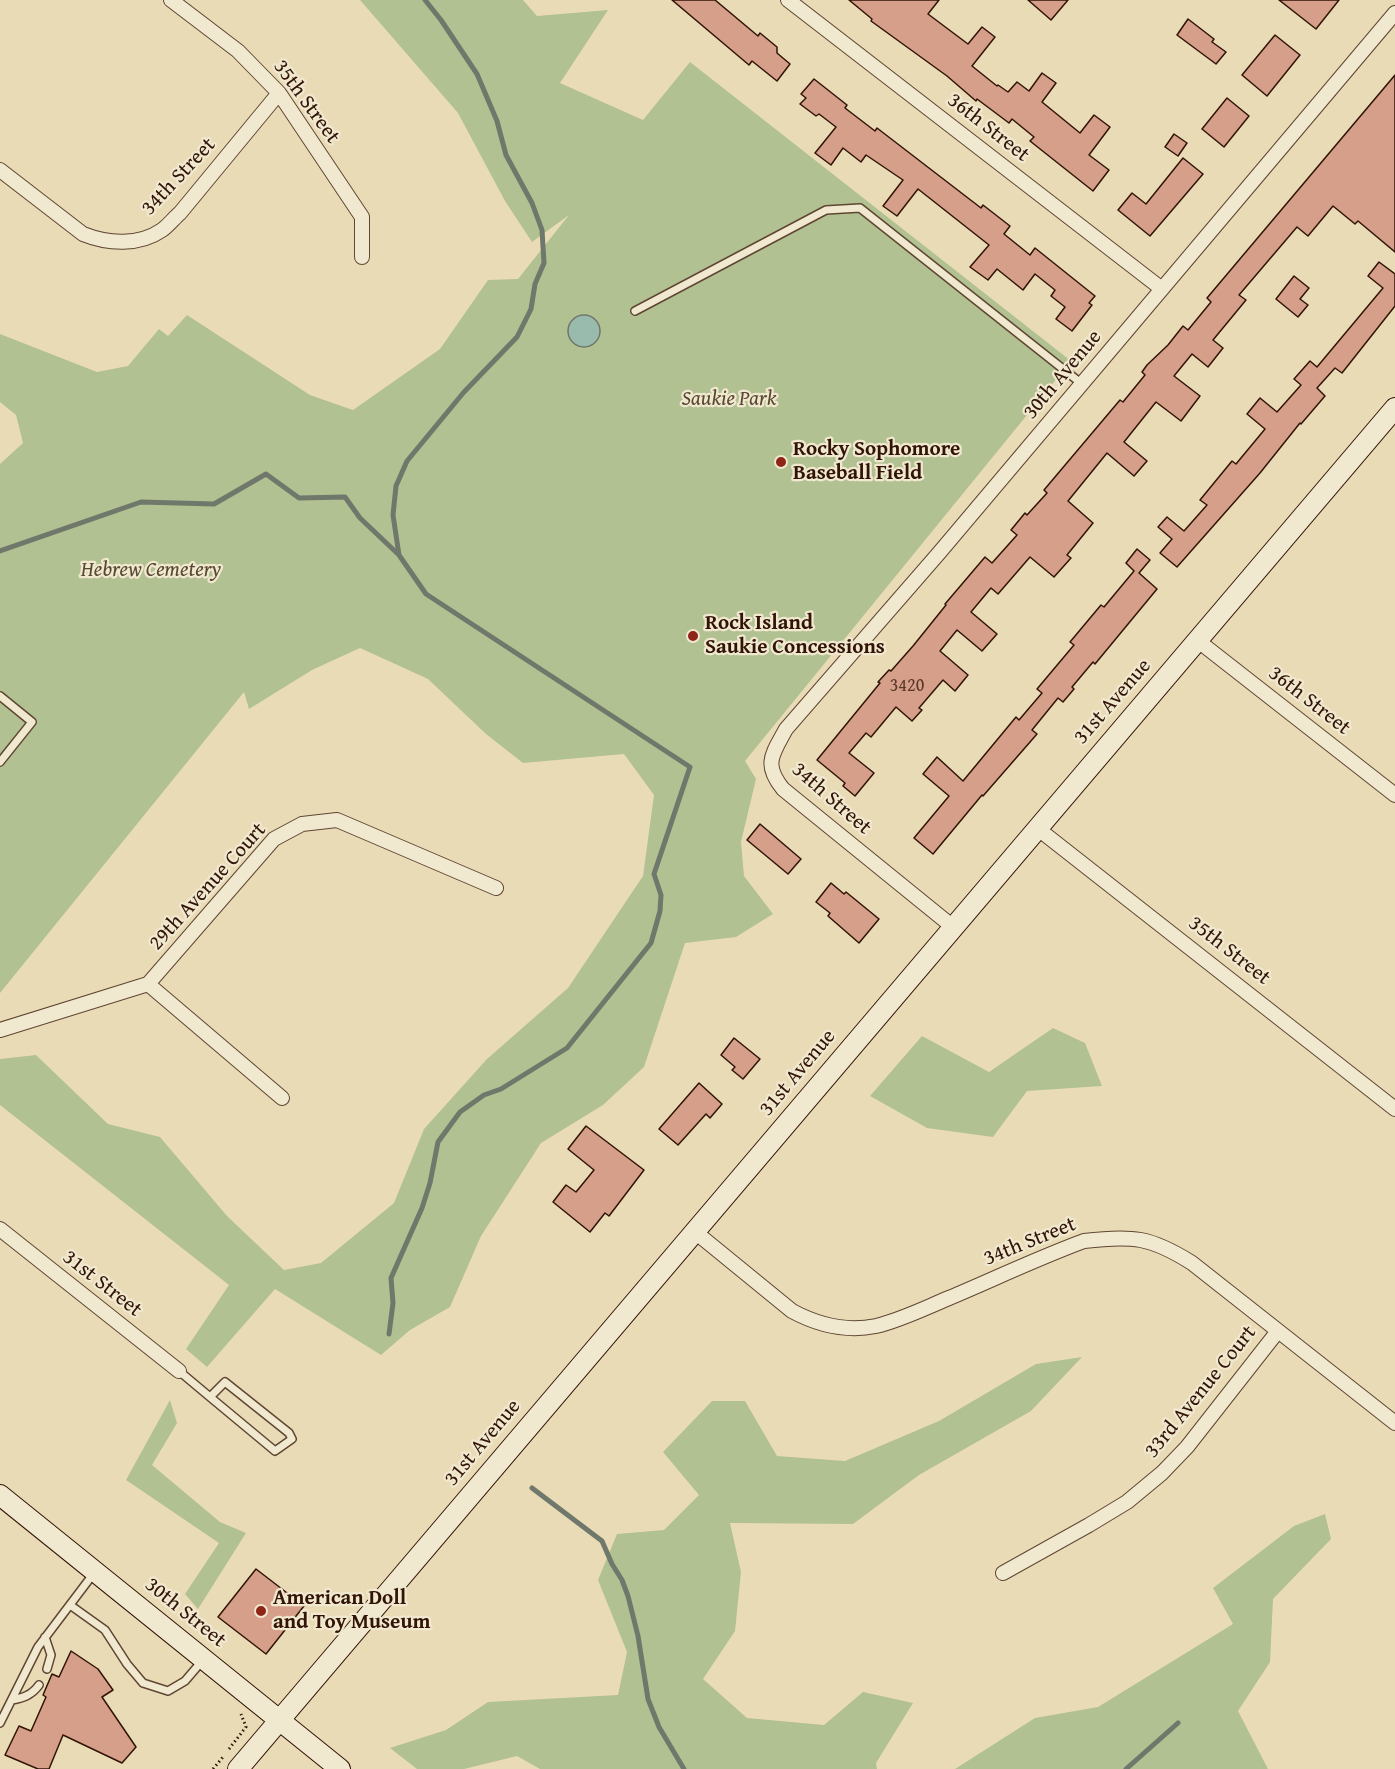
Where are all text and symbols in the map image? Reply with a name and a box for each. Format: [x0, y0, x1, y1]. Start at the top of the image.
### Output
street label: 35th Street [267, 55, 345, 149]
street label: 36th Street [942, 88, 1034, 168]
street label: 34th Street [137, 133, 221, 221]
street label: 30th Avenue [1018, 325, 1108, 425]
park label: Saukie Park [682, 387, 776, 413]
place label: Rocky Sophomore Baseball Field [793, 437, 960, 487]
marker: Rocky Sophomore Baseball Field [774, 455, 788, 469]
park label: Hebrew Cemetery [81, 558, 221, 584]
place label: Rock Island Saukie Concessions [705, 611, 885, 661]
marker: Rock Island Saukie Concessions [686, 629, 700, 643]
street label: 31st Avenue [1069, 654, 1157, 750]
street label: 36th Street [1263, 661, 1355, 741]
house number: 3420 [890, 675, 924, 697]
street label: 34th Street [786, 758, 876, 840]
street label: 29th Avenue Court [144, 818, 272, 956]
street label: 35th Street [1183, 911, 1275, 991]
street label: 31st Avenue [755, 1025, 841, 1121]
street label: 34th Street [980, 1212, 1080, 1272]
street label: 31st Street [57, 1245, 147, 1323]
street label: 33rd Avenue Court [1140, 1321, 1262, 1463]
street label: 31st Avenue [440, 1395, 526, 1491]
street label: 30th Street [139, 1573, 231, 1653]
place label: American Doll and Toy Museum [273, 1586, 430, 1636]
marker: American Doll and Toy Museum [254, 1604, 268, 1618]

